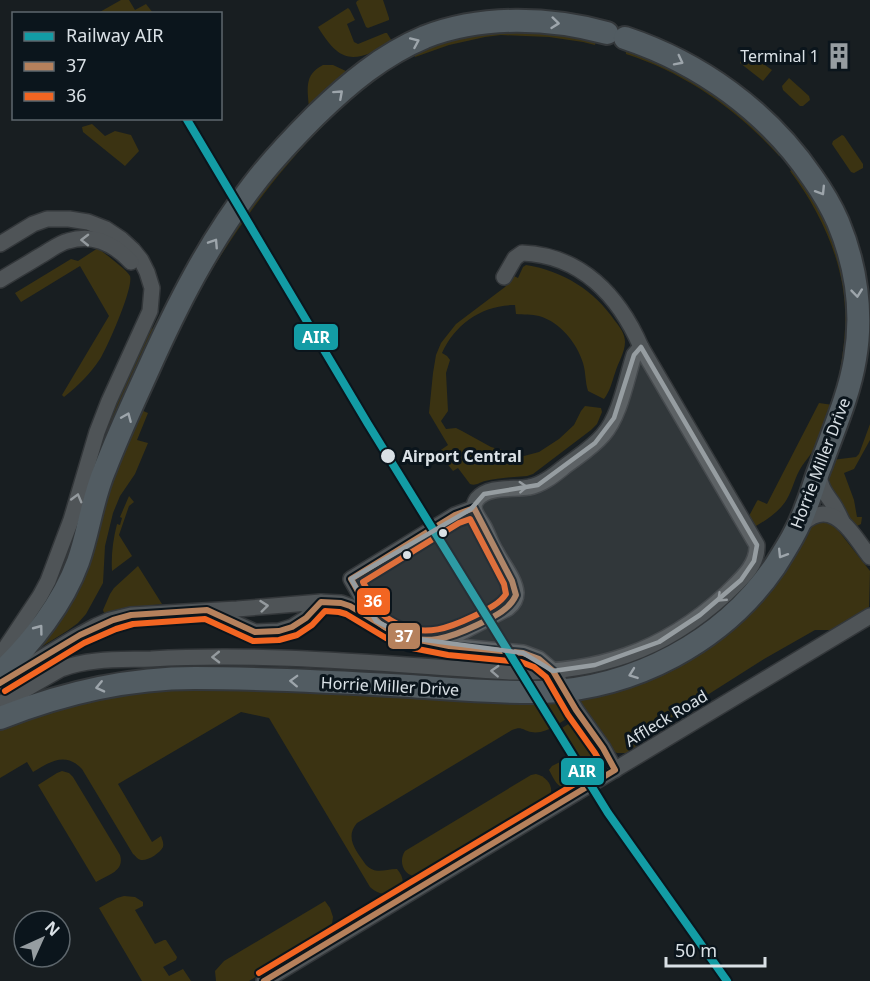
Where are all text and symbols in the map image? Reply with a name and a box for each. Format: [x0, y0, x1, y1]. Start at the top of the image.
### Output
legend [12, 12, 222, 120]
one-way arrow [550, 16, 559, 29]
text: Railway AIR [66, 23, 164, 47]
one-way arrow [408, 37, 419, 49]
building icon: Terminal 1 [824, 41, 854, 71]
place label: Terminal 1 [740, 45, 819, 67]
text: 37 [66, 53, 87, 77]
one-way arrow [672, 54, 683, 65]
text: 36 [66, 83, 87, 107]
one-way arrow [332, 90, 342, 101]
one-way arrow [814, 184, 825, 195]
one-way arrow [81, 234, 90, 246]
one-way arrow [207, 239, 218, 250]
one-way arrow [850, 288, 862, 297]
line badge: AIR [293, 323, 339, 351]
text: AIR [302, 326, 330, 348]
street label: Horrie Miller Drive [785, 394, 855, 532]
one-way arrow [120, 412, 132, 423]
place label: Airport Central [402, 445, 522, 467]
marker: Airport Central [379, 447, 397, 465]
one-way arrow [518, 481, 527, 494]
one-way arrow [69, 493, 82, 503]
unlabelled marker [437, 527, 449, 539]
one-way arrow [778, 548, 790, 558]
unlabelled marker [401, 549, 413, 561]
line badge: 36 [356, 587, 391, 616]
text: 36 [364, 590, 382, 612]
one-way arrow [718, 591, 728, 602]
one-way arrow [260, 600, 269, 613]
line badge: 37 [387, 622, 421, 650]
one-way arrow [31, 625, 42, 636]
text: 37 [395, 625, 413, 647]
one-way arrow [212, 651, 221, 663]
one-way arrow [490, 665, 499, 678]
one-way arrow [629, 666, 639, 679]
street label: Horrie Miller Drive [320, 671, 460, 701]
one-way arrow [289, 675, 298, 687]
one-way arrow [95, 680, 105, 693]
street label: Affleck Road [620, 685, 712, 751]
line badge: AIR [560, 757, 605, 786]
text: AIR [568, 760, 596, 782]
north arrow [12, 909, 72, 969]
text: N [40, 916, 65, 941]
scale bar [666, 930, 765, 968]
text: 50 m [675, 938, 717, 962]

